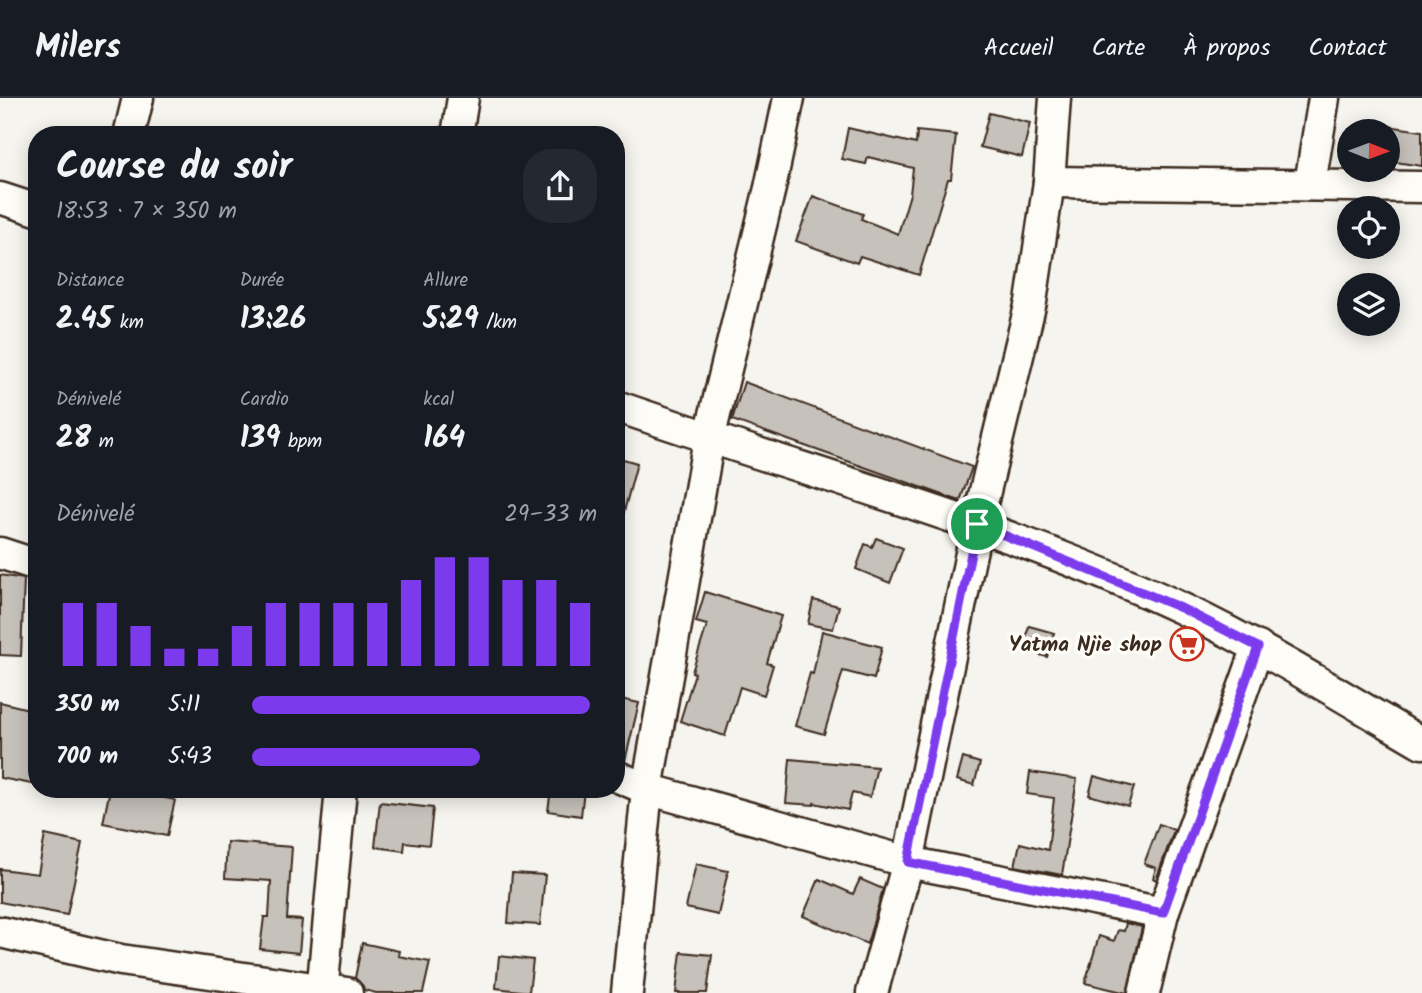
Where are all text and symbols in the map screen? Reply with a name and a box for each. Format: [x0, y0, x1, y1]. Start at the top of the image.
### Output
text: Milers [35, 22, 121, 75]
text: Accueil [984, 29, 1054, 68]
text: Carte [1092, 29, 1145, 68]
text: À propos [1183, 29, 1270, 68]
text: Contact [1308, 29, 1387, 68]
north arrow [1337, 119, 1400, 182]
map controls [1337, 119, 1400, 336]
text: Course du soir [56, 138, 292, 198]
button: share [523, 149, 597, 223]
text: 18:53 · 7 × 350 m [56, 194, 237, 230]
button: locate [1337, 196, 1400, 259]
text: Distance [56, 266, 124, 296]
text: Durée [240, 266, 284, 296]
text: Allure [423, 266, 468, 296]
button: layers [1337, 273, 1400, 336]
text: 2.45 [56, 296, 112, 344]
text: 13:26 [240, 296, 306, 344]
text: 5:29 [423, 296, 479, 344]
text: km [112, 308, 144, 338]
text: /km [479, 308, 517, 338]
text: Dénivelé [56, 385, 121, 415]
text: Cardio [240, 385, 289, 415]
text: kcal [423, 385, 454, 415]
text: 28 [56, 415, 91, 463]
text: 139 [240, 415, 280, 463]
text: 164 [423, 415, 465, 463]
text: m [91, 427, 114, 457]
text: bpm [280, 427, 322, 457]
pin [947, 494, 1007, 554]
text: Dénivelé [56, 497, 134, 533]
text: 29–33 m [505, 497, 597, 533]
icon: arrive [958, 505, 996, 543]
supermarket icon: Yatma Njie shop [1168, 625, 1206, 663]
place label: Yatma Njie shop [1009, 629, 1162, 662]
text: 350 m [56, 687, 120, 723]
text: 5:11 [168, 687, 200, 723]
text: 700 m [56, 739, 118, 775]
text: 5:43 [168, 739, 212, 775]

